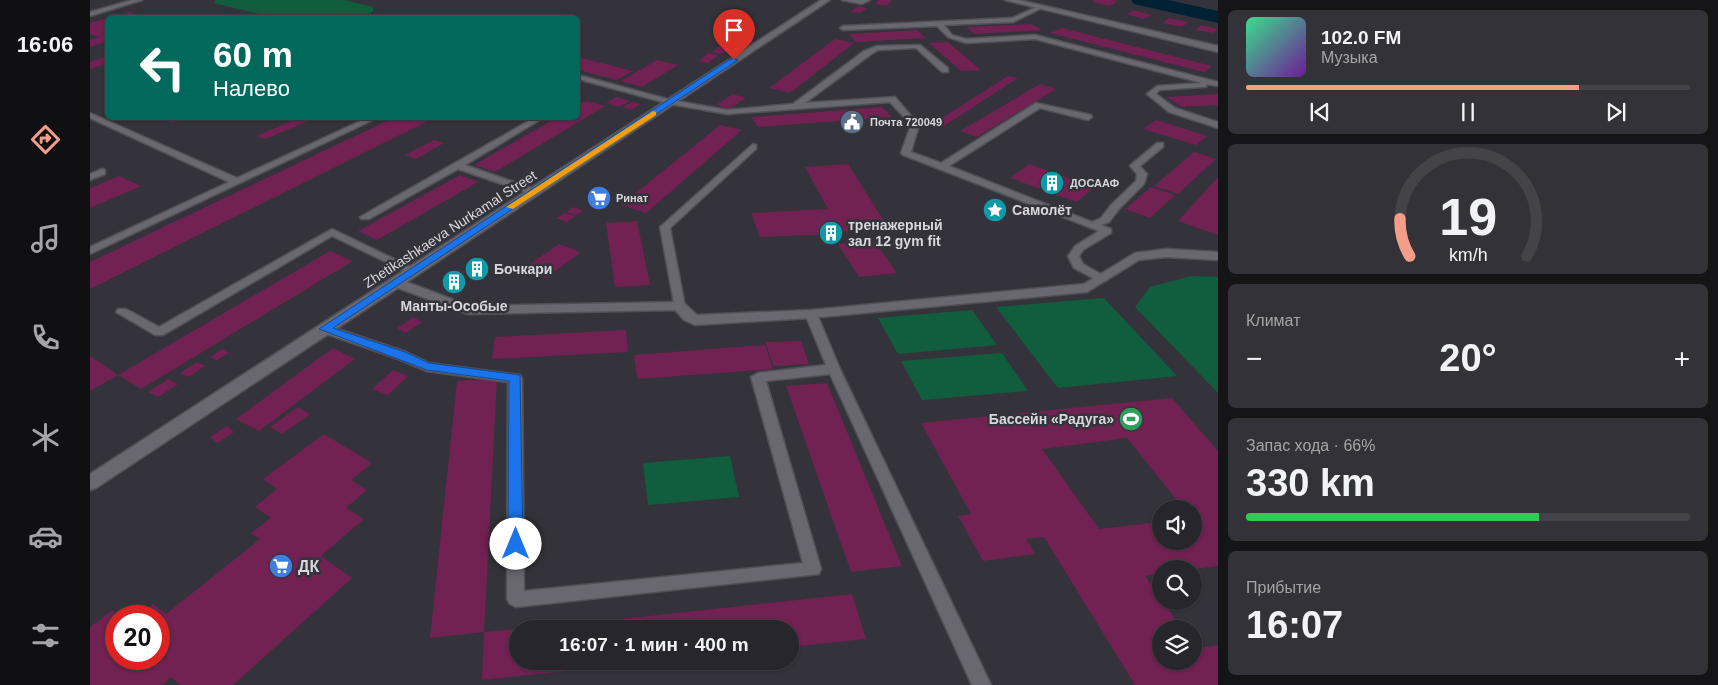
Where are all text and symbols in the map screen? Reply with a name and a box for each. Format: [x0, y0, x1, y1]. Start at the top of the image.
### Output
pin [713, 9, 755, 60]
icon: arrive [720, 16, 748, 44]
text: 102.0 FM [1321, 27, 1401, 48]
text: 16:06 [17, 32, 73, 57]
icon: left [130, 35, 195, 100]
text: 60 m [213, 35, 293, 74]
text: Музыка [1321, 49, 1378, 66]
text: Налево [213, 76, 290, 101]
icon: previous [1306, 98, 1334, 126]
icon: pause [1454, 98, 1482, 126]
icon: next [1602, 98, 1630, 126]
public building icon: Почта 720049 [839, 109, 865, 135]
place label: Почта 720049 [870, 116, 942, 128]
icon: directions [28, 122, 63, 157]
street label: Zhetikashkaeva Nurkamal Street [360, 167, 540, 291]
building icon: ДОСААФ [1039, 170, 1065, 196]
place label: ДОСААФ [1070, 177, 1119, 189]
supermarket icon: Ринат [586, 185, 612, 211]
text: 19 [1439, 188, 1497, 246]
place label: Ринат [616, 192, 649, 204]
place icon: Самолёт [982, 197, 1008, 223]
place label: Самолёт [1012, 202, 1072, 218]
place label: тренажерный зал 12 gym fit [848, 217, 943, 249]
building icon: тренажерный зал 12 gym fit [818, 220, 844, 246]
icon: music [28, 221, 63, 256]
text: km/h [1449, 245, 1487, 265]
building icon: Бочкари [464, 256, 490, 282]
place label: Бочкари [494, 261, 552, 277]
building icon: Манты-Особые [441, 269, 467, 295]
place label: Манты-Особые [400, 298, 508, 314]
text: Климат [1246, 312, 1300, 329]
icon: phone [28, 320, 63, 355]
text: 20° [1439, 337, 1497, 379]
text: − [1246, 343, 1262, 374]
text: + [1674, 343, 1690, 374]
sports icon: Бассейн «Радуга» [1118, 406, 1144, 432]
place label: Бассейн «Радуга» [989, 411, 1114, 427]
icon: climate [28, 420, 63, 455]
text: Запас хода · 66% [1246, 437, 1375, 454]
text: 330 km [1246, 462, 1375, 504]
map controls [1152, 500, 1202, 670]
button: sound [1152, 500, 1202, 550]
position arrow [489, 517, 541, 569]
icon: car [28, 519, 63, 554]
supermarket icon: ДК [268, 553, 294, 579]
place label: ДК [298, 558, 319, 575]
button: search [1152, 560, 1202, 610]
text: Прибытие [1246, 579, 1321, 596]
text: 16:07 [1246, 604, 1343, 646]
speed limit sign: 20 [105, 605, 170, 670]
icon: filters [28, 618, 63, 653]
button: layers [1152, 620, 1202, 670]
text: 16:07 · 1 мин · 400 m [559, 634, 749, 655]

